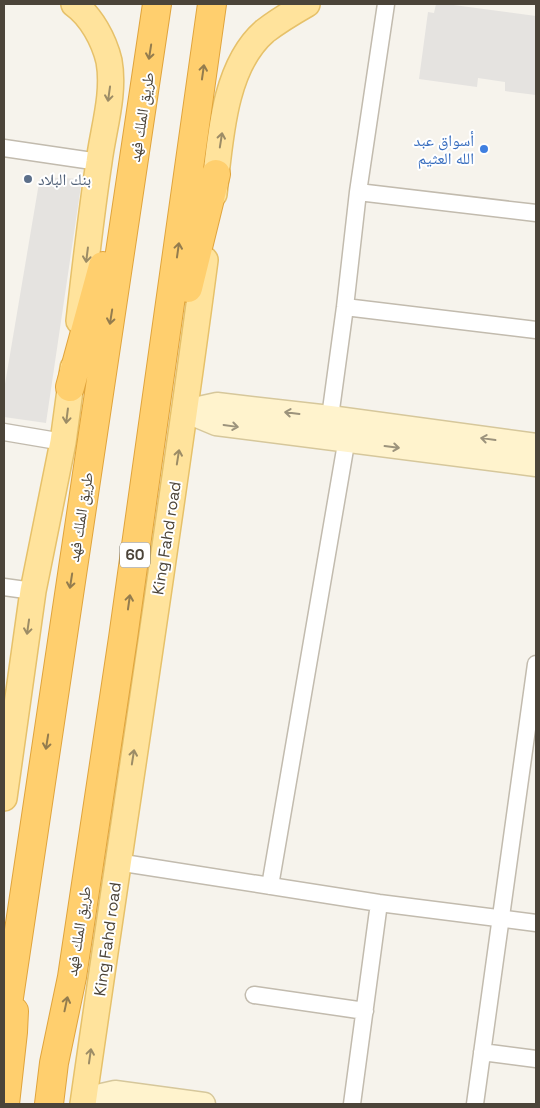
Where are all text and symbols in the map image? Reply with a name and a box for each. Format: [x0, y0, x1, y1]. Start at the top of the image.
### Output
one-way arrow [145, 44, 155, 60]
one-way arrow [198, 64, 208, 80]
street label: طريق الملك فهد [124, 71, 159, 164]
one-way arrow [104, 86, 114, 102]
place label: أسواق عبد الله العثيم [414, 130, 474, 169]
one-way arrow [216, 133, 226, 149]
marker: أسواق عبد الله العثيم [478, 143, 490, 155]
place label: بنك البلاد [38, 169, 91, 190]
marker: بنك البلاد [22, 173, 34, 185]
one-way arrow [173, 243, 183, 259]
one-way arrow [82, 246, 92, 262]
one-way arrow [105, 308, 115, 324]
one-way arrow [62, 408, 72, 424]
one-way arrow [285, 408, 301, 418]
one-way arrow [222, 421, 238, 431]
one-way arrow [480, 434, 496, 444]
one-way arrow [384, 442, 400, 452]
one-way arrow [173, 450, 183, 466]
street label: طريق الملك فهد [63, 471, 98, 564]
street label: King Fahd road [147, 480, 186, 596]
road number: 60 [120, 542, 150, 568]
one-way arrow [66, 573, 76, 589]
one-way arrow [124, 594, 134, 610]
one-way arrow [23, 619, 33, 635]
one-way arrow [41, 733, 51, 749]
one-way arrow [128, 749, 138, 765]
street label: King Fahd road [89, 881, 126, 997]
street label: طريق الملك فهد [61, 885, 96, 978]
one-way arrow [62, 997, 71, 1013]
one-way arrow [85, 1048, 95, 1064]

